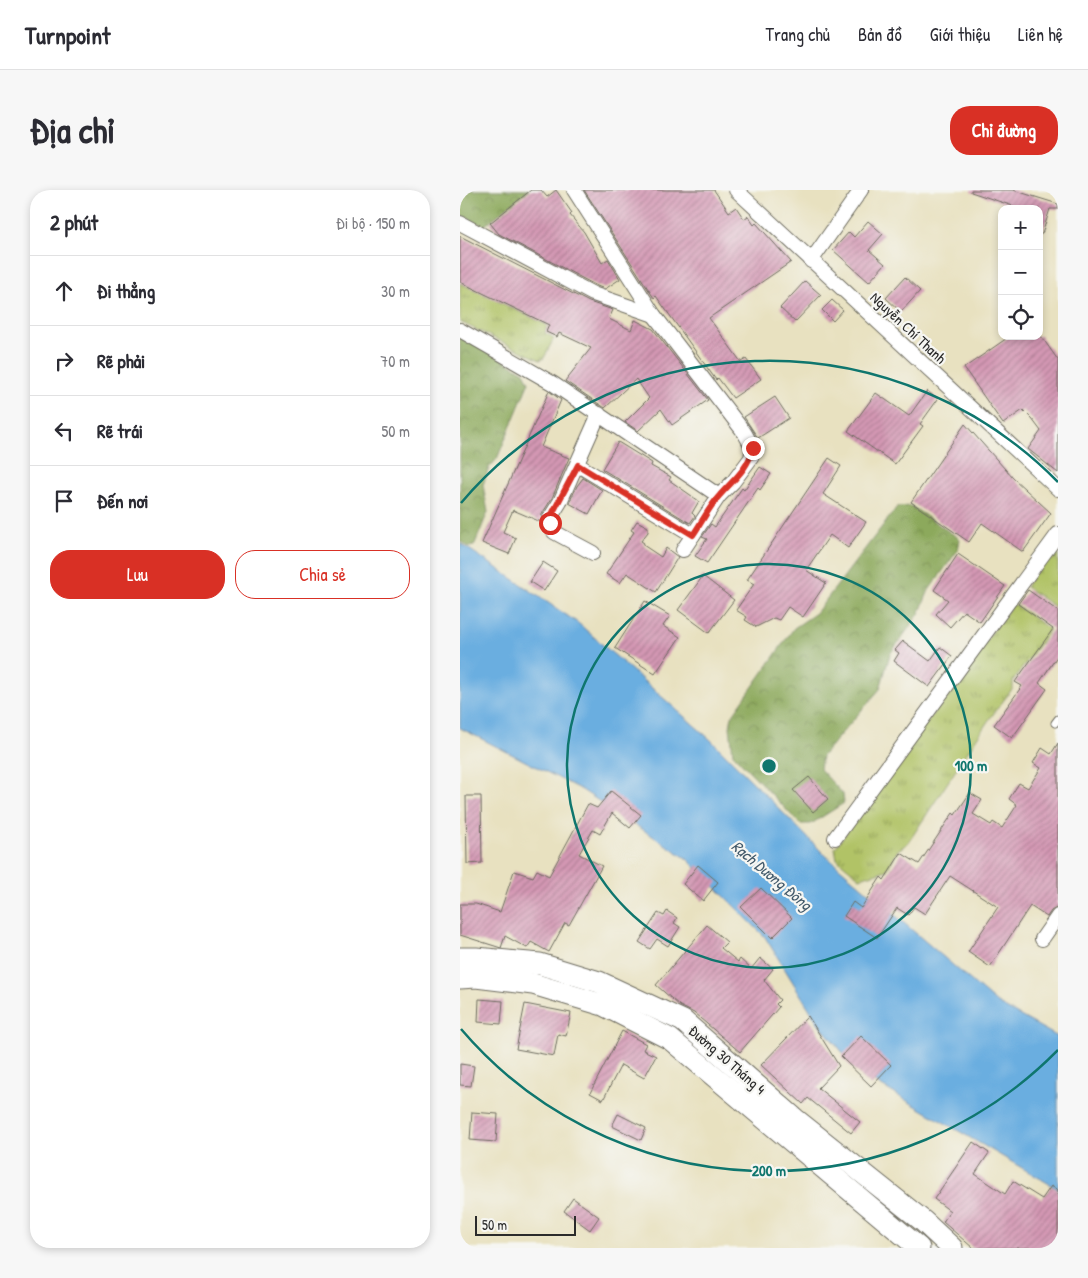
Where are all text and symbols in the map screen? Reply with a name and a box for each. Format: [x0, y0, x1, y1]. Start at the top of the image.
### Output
text: Turnpoint [25, 19, 110, 51]
text: Trang chủ [766, 22, 830, 47]
text: Bản đồ [858, 22, 902, 47]
text: Giới thiệu [930, 22, 990, 47]
text: Liên hệ [1018, 22, 1063, 47]
button: Chỉ đường [950, 106, 1058, 155]
text: Địa chỉ [30, 107, 115, 154]
map controls [998, 205, 1043, 340]
button: + [998, 205, 1043, 250]
text: 2 phút [50, 208, 98, 237]
text: Đi bộ · 150 m [336, 212, 410, 234]
button: − [998, 250, 1043, 295]
icon: ahead [50, 277, 78, 305]
text: Đi thẳng [97, 278, 155, 304]
text: 30 m [381, 280, 410, 302]
street label: Nguyễn Chí Thanh [866, 287, 951, 368]
button: locate [998, 295, 1043, 340]
icon: right [50, 347, 78, 375]
text: Rẽ phải [97, 348, 145, 374]
text: 70 m [380, 350, 410, 372]
icon: left [50, 417, 78, 445]
text: Rẽ trái [97, 418, 143, 444]
text: 50 m [382, 420, 410, 442]
route end [742, 437, 765, 460]
icon: arrive [50, 487, 78, 515]
text: Đến nơi [97, 488, 148, 514]
route start [539, 512, 562, 535]
button: Lưu [50, 550, 225, 599]
button: Chia sẻ [235, 550, 410, 599]
text: 100 m [955, 755, 987, 776]
centre of rings [760, 757, 778, 775]
water label: Rạch Dương Đông [727, 835, 817, 916]
street label: Đường 30 Tháng 4 [684, 1020, 771, 1099]
text: 200 m [752, 1160, 786, 1181]
scale bar [475, 1213, 576, 1236]
text: 50 m [482, 1215, 507, 1234]

